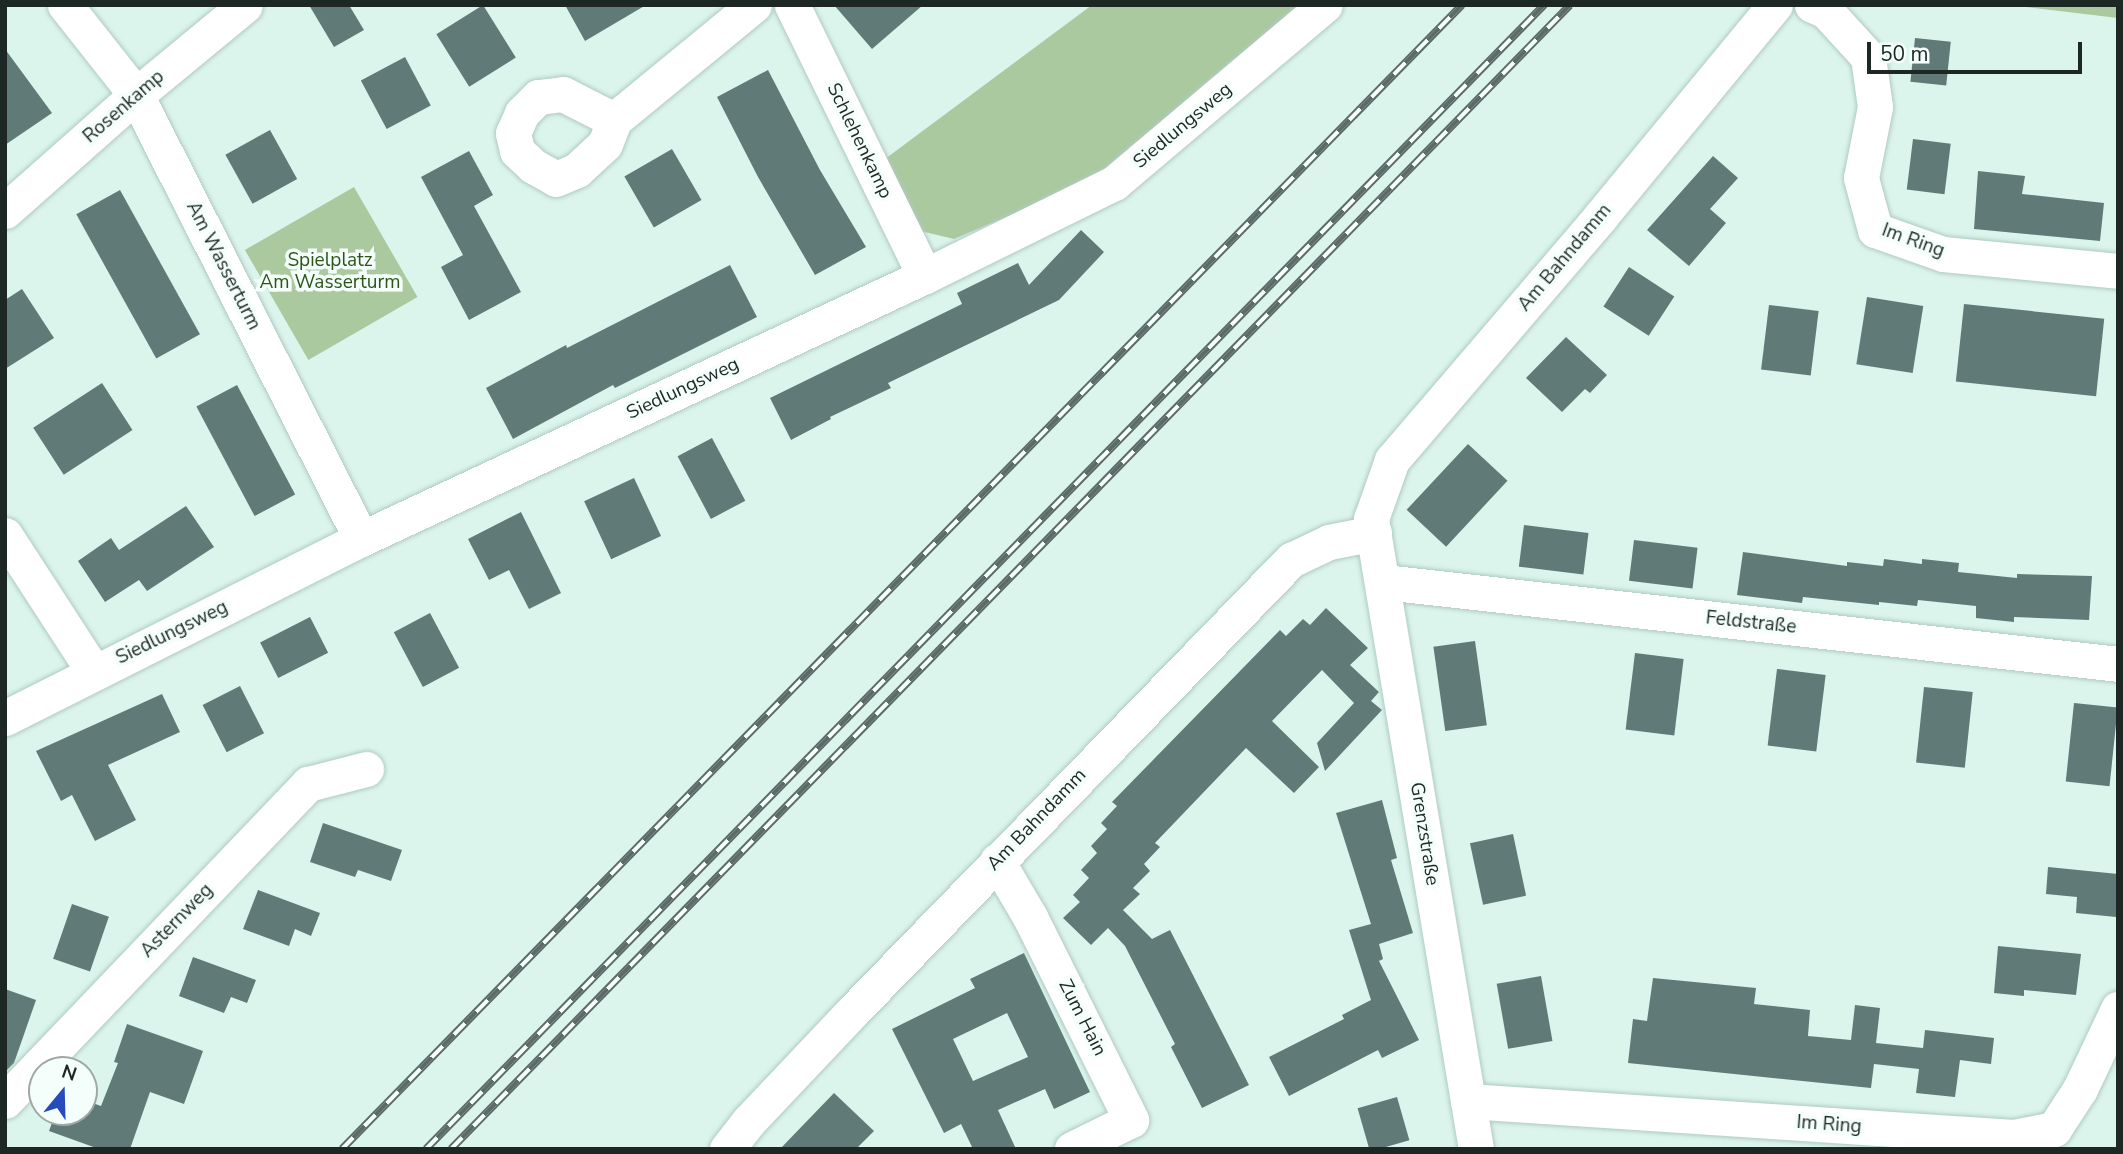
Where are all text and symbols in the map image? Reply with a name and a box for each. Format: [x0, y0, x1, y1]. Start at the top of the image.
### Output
scale bar [1871, 28, 2086, 72]
text: 50 m [1880, 40, 1929, 68]
street label: Rosenkamp [79, 66, 169, 148]
street label: Siedlungsweg [1129, 78, 1237, 174]
street label: Schlehenkamp [821, 80, 897, 202]
street label: Am Wasserturm [181, 198, 265, 334]
street label: Am Bahndamm [1513, 200, 1617, 316]
street label: Im Ring [1879, 219, 1947, 263]
park label: Spielplatz Am Wasserturm [260, 250, 400, 294]
street label: Siedlungsweg [623, 353, 743, 425]
street label: Siedlungsweg [112, 596, 232, 670]
street label: Feldstraße [1705, 607, 1797, 639]
street label: Am Bahndamm [983, 764, 1091, 876]
street label: Grenzstraße [1405, 781, 1443, 887]
street label: Asternweg [136, 879, 218, 963]
street label: Zum Hain [1053, 976, 1111, 1060]
north arrow [28, 1056, 98, 1126]
text: N [58, 1058, 80, 1088]
street label: Im Ring [1796, 1111, 1862, 1139]

